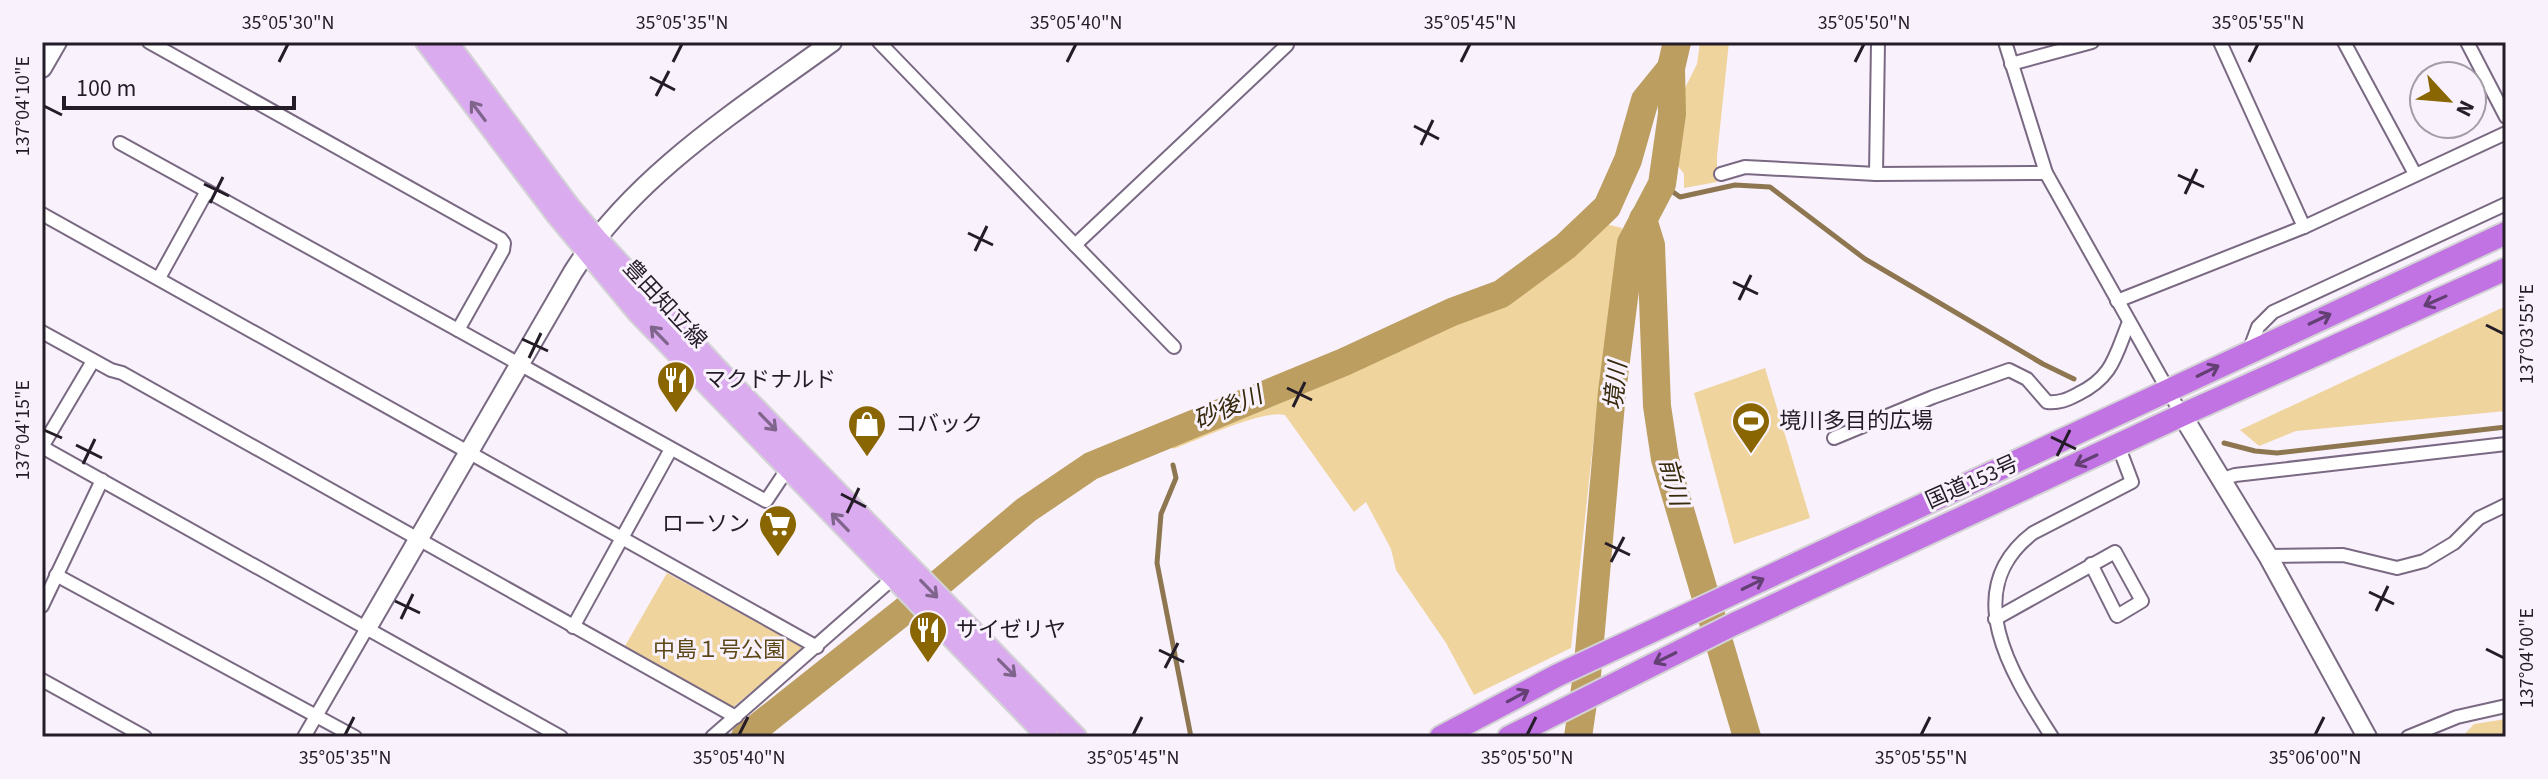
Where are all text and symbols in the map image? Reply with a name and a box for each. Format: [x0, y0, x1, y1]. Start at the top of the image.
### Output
text: 35°05'30"N [242, 9, 334, 37]
text: 35°05'35"N [636, 9, 728, 37]
text: 35°05'40"N [1030, 9, 1122, 37]
text: 35°05'45"N [1424, 9, 1516, 37]
text: 35°05'50"N [1818, 9, 1910, 37]
text: 35°05'55"N [2212, 9, 2304, 37]
text: 137°04'10"E [9, 56, 37, 156]
scale bar [64, 60, 294, 110]
north arrow [2408, 60, 2488, 140]
text: 100 m [76, 71, 136, 106]
text: N [2447, 95, 2483, 122]
one-way arrow [470, 101, 487, 122]
street label: 豊田知立線 [616, 253, 714, 355]
text: 137°03'55"E [2513, 284, 2541, 384]
one-way arrow [2423, 295, 2448, 310]
one-way arrow [2307, 311, 2331, 326]
one-way arrow [650, 325, 669, 345]
water label: 境川 [1596, 357, 1636, 412]
restaurant icon: マクドナルド [655, 359, 697, 414]
one-way arrow [2196, 363, 2220, 378]
place label: マクドナルド [704, 364, 836, 396]
water label: 砂後川 [1188, 377, 1271, 438]
text: 137°04'15"E [9, 380, 37, 480]
sports icon: 境川多目的広場 [1730, 400, 1772, 455]
shop icon: コバック [846, 403, 888, 458]
place label: 境川多目的広場 [1779, 405, 1933, 437]
place label: コバック [895, 408, 983, 440]
one-way arrow [759, 412, 778, 432]
street label: 国道153号 [1920, 447, 2024, 517]
one-way arrow [2075, 453, 2099, 468]
water label: 前川 [1650, 454, 1697, 513]
supermarket icon: ローソン [757, 503, 799, 558]
place label: ローソン [662, 508, 750, 540]
one-way arrow [831, 513, 850, 532]
one-way arrow [1740, 576, 1764, 591]
one-way arrow [920, 579, 939, 599]
text: 137°04'00"E [2513, 608, 2541, 708]
restaurant icon: サイゼリヤ [907, 609, 949, 664]
place label: サイゼリヤ [956, 614, 1066, 646]
park label: 中島１号公園 [653, 634, 785, 666]
one-way arrow [1653, 651, 1677, 666]
one-way arrow [997, 658, 1017, 677]
one-way arrow [1506, 688, 1529, 704]
text: 35°05'35"N [299, 744, 391, 772]
text: 35°05'40"N [693, 744, 785, 772]
text: 35°05'45"N [1087, 744, 1179, 772]
text: 35°05'50"N [1481, 744, 1573, 772]
text: 35°05'55"N [1875, 744, 1967, 772]
text: 35°06'00"N [2269, 744, 2361, 772]

